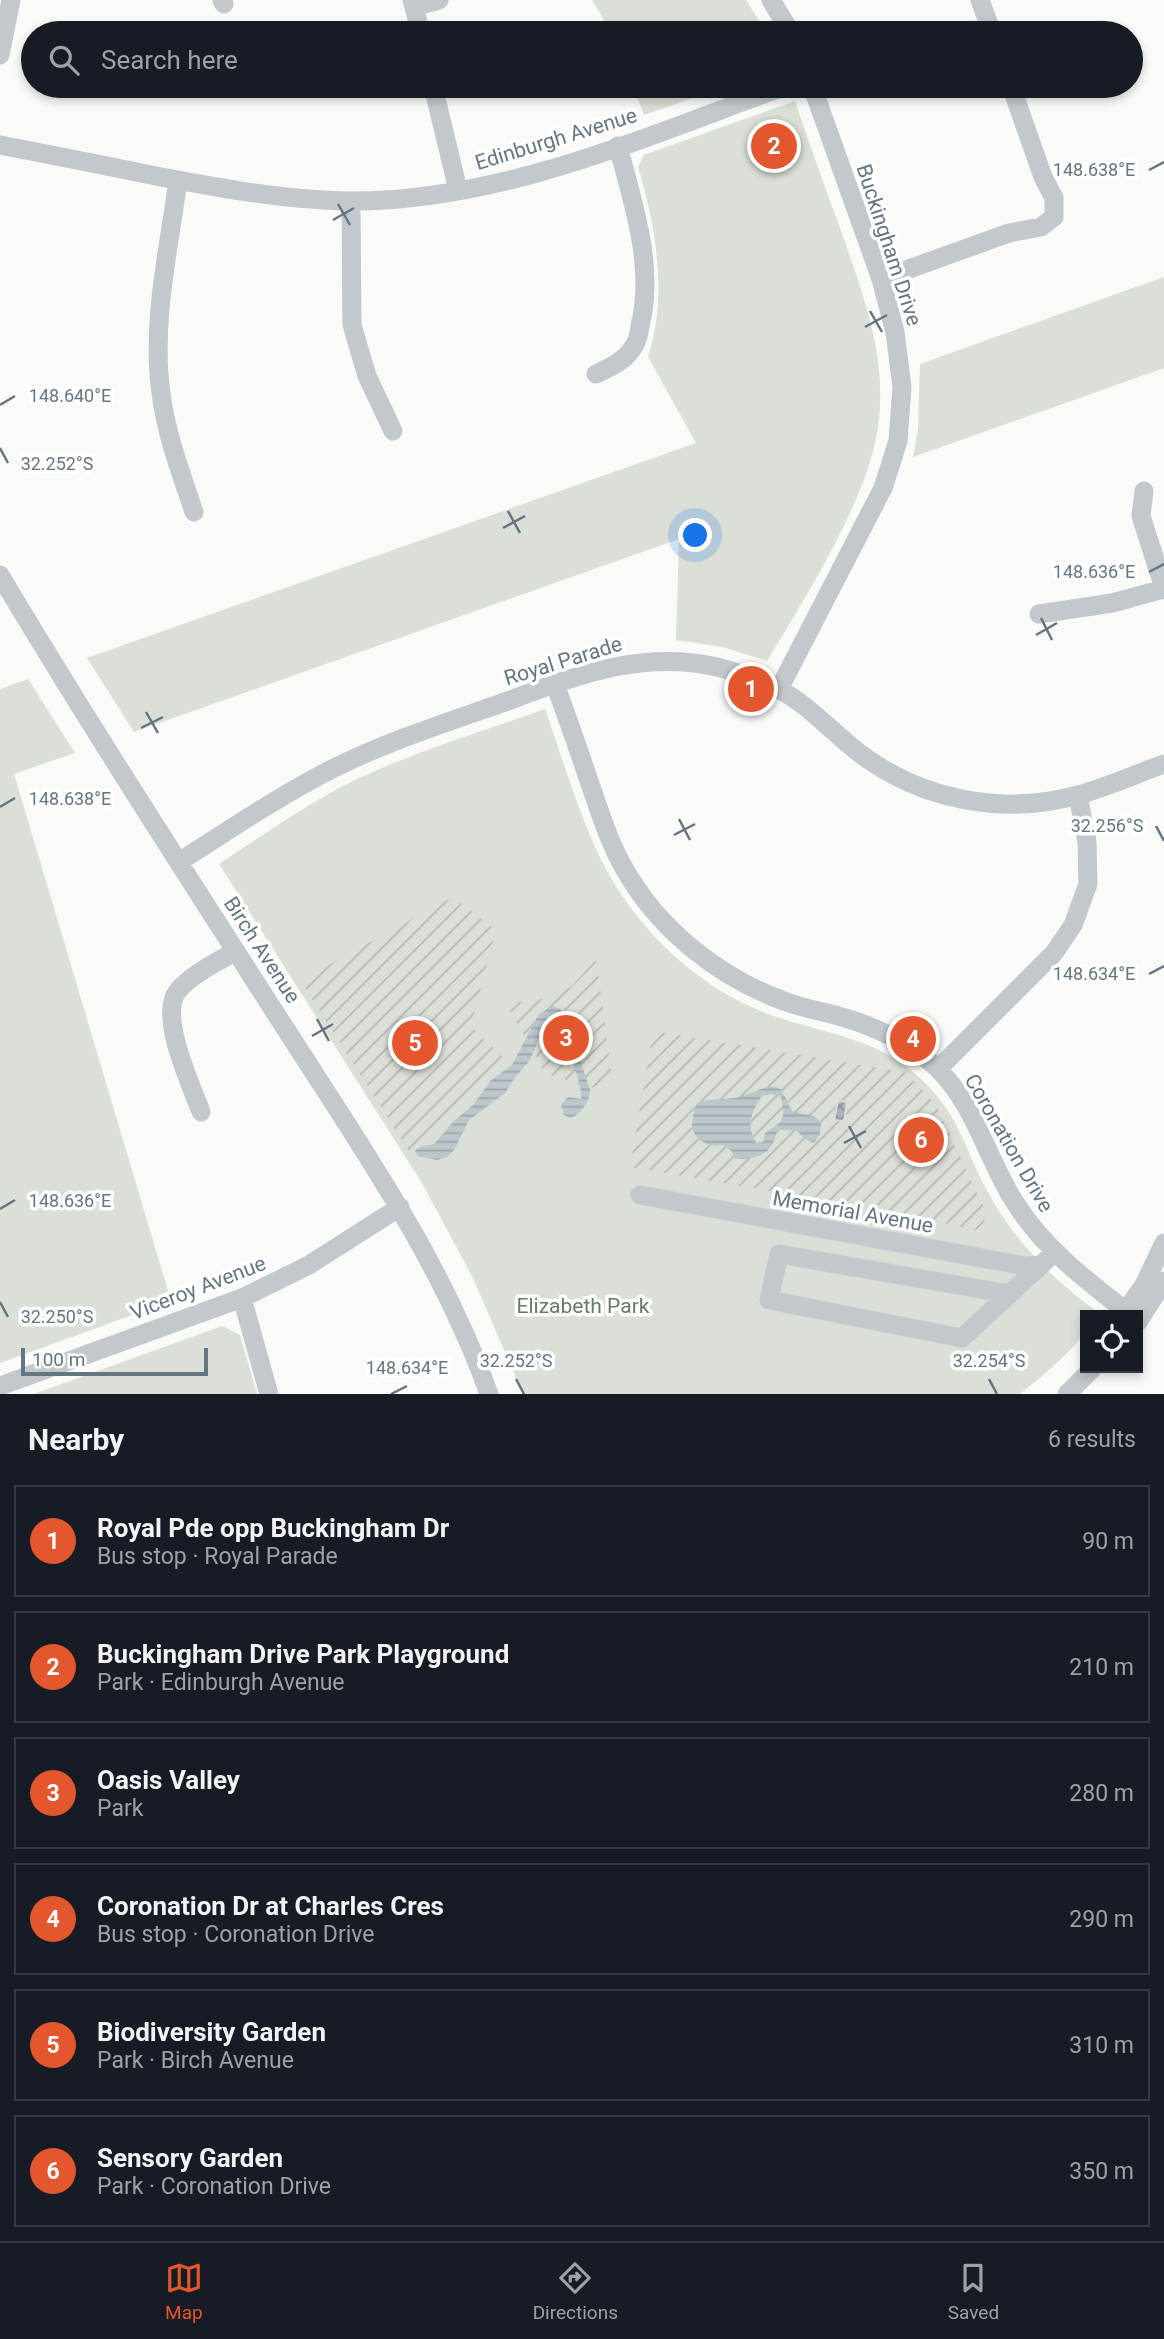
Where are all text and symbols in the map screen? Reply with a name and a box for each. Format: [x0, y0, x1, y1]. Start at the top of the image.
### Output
search box [21, 21, 1143, 98]
icon: search [45, 41, 83, 79]
text: Search here [101, 45, 238, 75]
street label: Edinburgh Avenue [472, 103, 640, 175]
pin: 2 [751, 120, 797, 172]
text: 148.638°E [1053, 159, 1135, 180]
street label: Buckingham Drive [852, 161, 926, 329]
text: 148.640°E [29, 385, 111, 406]
text: 32.252°S [21, 453, 94, 474]
your location [678, 518, 712, 552]
text: 148.636°E [1053, 561, 1135, 582]
street label: Royal Parade [501, 632, 625, 690]
pin: 1 [728, 663, 774, 715]
text: 148.638°E [29, 788, 111, 809]
text: 32.256°S [1071, 815, 1144, 836]
street label: Birch Avenue [219, 892, 305, 1008]
text: 148.634°E [1053, 963, 1135, 984]
pin: 3 [543, 1012, 589, 1064]
pin: 4 [890, 1013, 936, 1065]
pin: 5 [392, 1017, 438, 1069]
street label: Coronation Drive [960, 1070, 1058, 1216]
pin: 6 [898, 1114, 944, 1166]
street label: Memorial Avenue [771, 1186, 935, 1238]
text: 148.636°E [29, 1190, 111, 1211]
street label: Viceroy Avenue [127, 1251, 269, 1325]
park label: Elizabeth Park [517, 1294, 650, 1318]
text: 32.250°S [21, 1306, 94, 1327]
map controls [1080, 1310, 1143, 1373]
button: locate [1080, 1310, 1143, 1373]
scale bar [21, 1345, 208, 1377]
text: 100 m [32, 1348, 85, 1371]
text: 32.252°S [480, 1350, 553, 1371]
text: 32.254°S [953, 1350, 1026, 1371]
text: 148.634°E [366, 1357, 448, 1378]
text: Nearby [28, 1422, 124, 1457]
text: 6 results [1048, 1426, 1136, 1453]
text: Royal Pde opp Buckingham Dr [97, 1513, 449, 1543]
text: 1 [46, 1528, 60, 1555]
text: 90 m [1082, 1528, 1134, 1555]
text: Bus stop · Royal Parade [97, 1543, 338, 1570]
text: Buckingham Drive Park Playground [97, 1639, 509, 1669]
text: 2 [46, 1654, 60, 1681]
text: 210 m [1069, 1654, 1134, 1681]
text: Park · Edinburgh Avenue [97, 1669, 345, 1696]
text: Oasis Valley [97, 1765, 240, 1795]
text: 3 [46, 1780, 60, 1807]
text: 280 m [1069, 1780, 1134, 1807]
text: Park [97, 1795, 143, 1822]
text: Coronation Dr at Charles Cres [97, 1891, 444, 1921]
text: 4 [46, 1906, 60, 1933]
text: 290 m [1069, 1906, 1134, 1933]
text: Bus stop · Coronation Drive [97, 1921, 375, 1948]
text: Biodiversity Garden [97, 2017, 326, 2047]
text: 5 [46, 2032, 60, 2059]
text: 310 m [1069, 2032, 1134, 2059]
text: Park · Birch Avenue [97, 2047, 294, 2074]
text: Sensory Garden [97, 2143, 283, 2173]
text: 6 [46, 2158, 60, 2185]
text: 350 m [1069, 2158, 1134, 2185]
text: Park · Coronation Drive [97, 2173, 331, 2200]
tab: Map [165, 2259, 203, 2324]
tab: Directions [533, 2259, 618, 2324]
tab: Saved [948, 2259, 999, 2324]

